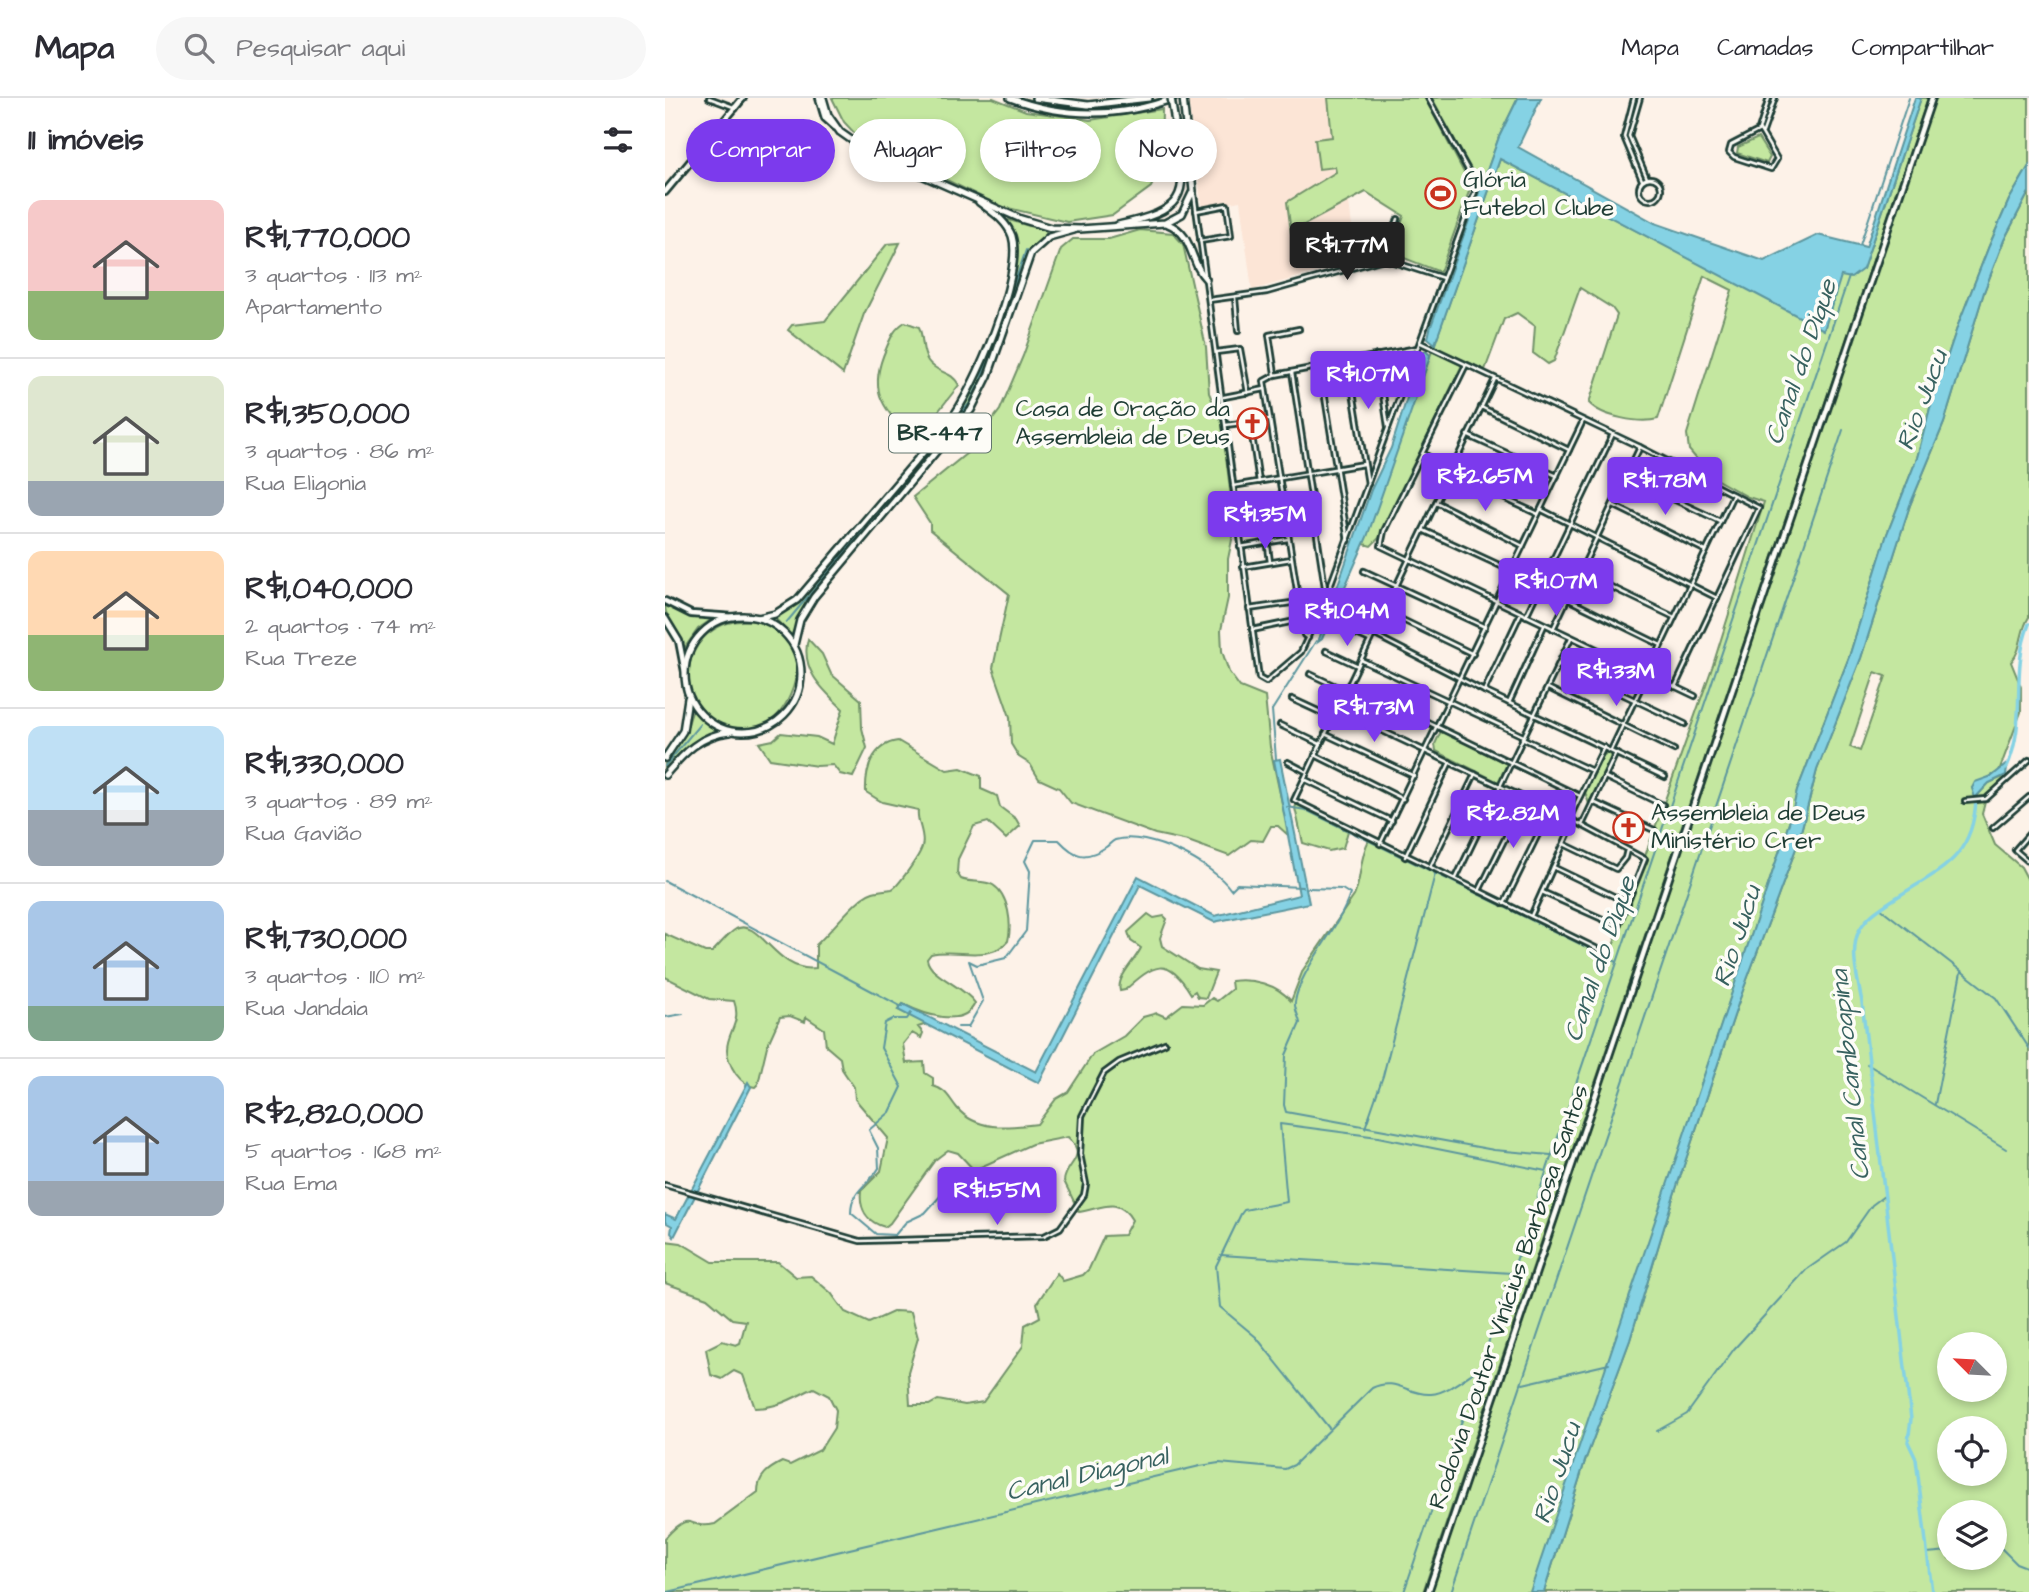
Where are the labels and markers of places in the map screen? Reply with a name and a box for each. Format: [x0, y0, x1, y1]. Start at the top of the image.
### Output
place label: Glória Futebol Clube [1463, 163, 1614, 225]
sports icon: Glória Futebol Clube [1423, 177, 1457, 211]
pin: R$1.77M [1282, 222, 1412, 282]
pin: R$1.07M [1303, 352, 1433, 411]
place label: Casa de Oração da Assembleia de Deus [1015, 392, 1230, 454]
church icon: Casa de Oração da Assembleia de Deus [1236, 406, 1270, 440]
pin: R$2.65M [1420, 454, 1550, 513]
pin: R$1.78M [1600, 458, 1730, 517]
pin: R$1.35M [1200, 491, 1330, 551]
pin: R$1.07M [1491, 559, 1621, 618]
pin: R$1.04M [1282, 588, 1412, 648]
pin: R$1.33M [1551, 648, 1681, 708]
pin: R$1.73M [1309, 684, 1439, 744]
pin: R$2.82M [1448, 790, 1578, 850]
place label: Assembleia de Deus Ministério Crer [1651, 796, 1866, 858]
church icon: Assembleia de Deus Ministério Crer [1611, 810, 1645, 844]
pin: R$1.55M [932, 1168, 1062, 1227]

